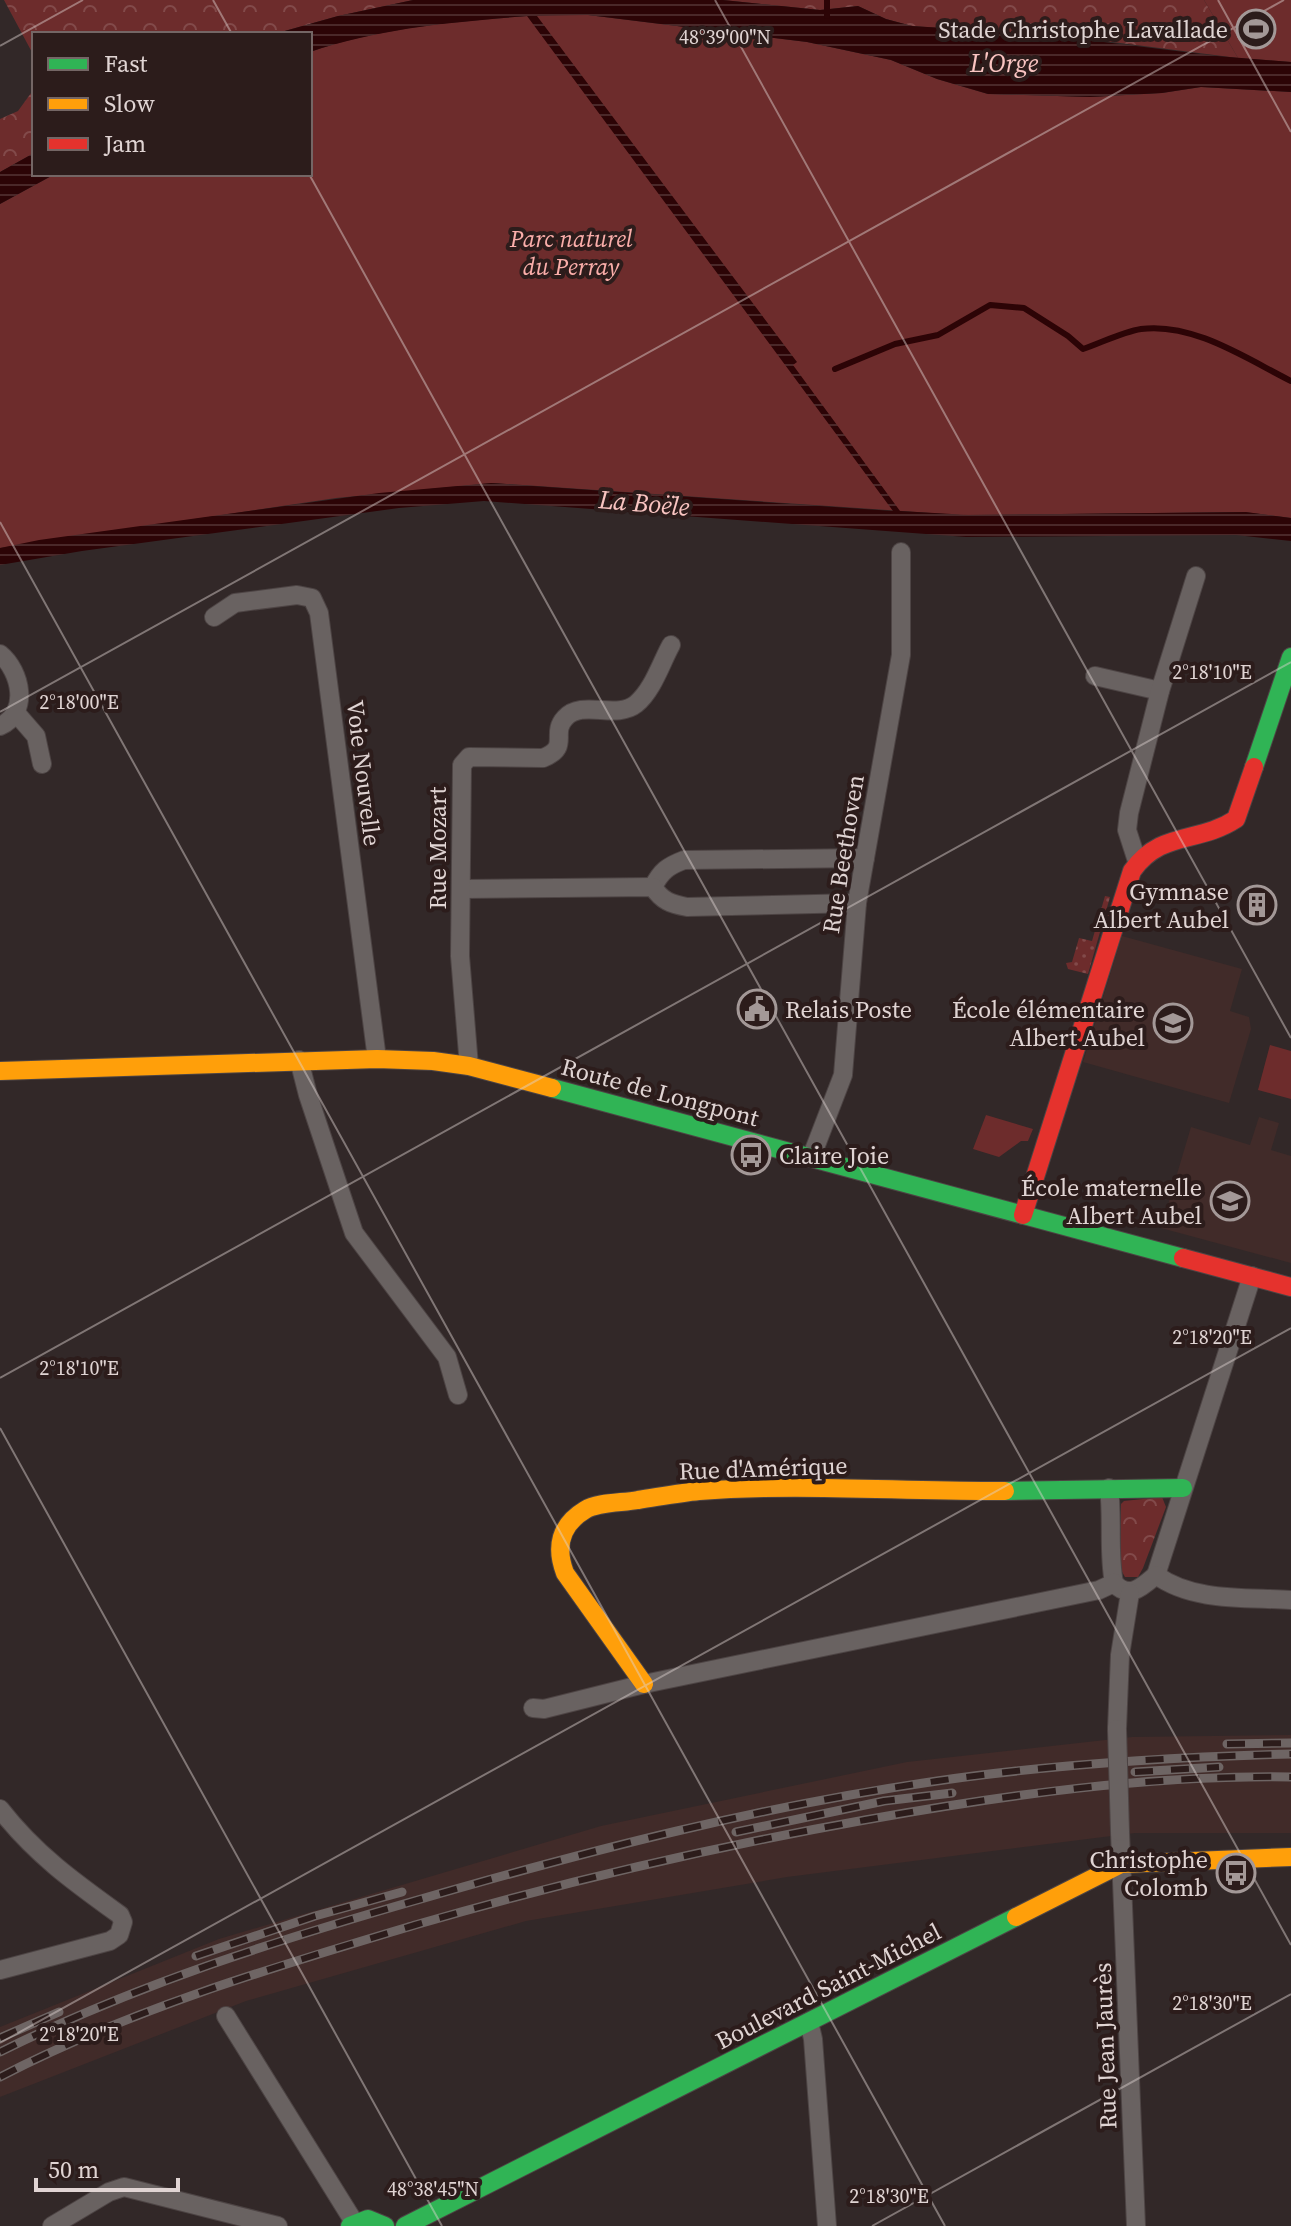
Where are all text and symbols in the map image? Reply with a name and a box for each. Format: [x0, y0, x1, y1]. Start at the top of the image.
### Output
sports icon: Stade Christophe Lavallade [1235, 8, 1277, 50]
place label: Stade Christophe Lavallade [938, 13, 1228, 46]
text: 48°39'00"N [679, 23, 771, 51]
legend [32, 32, 312, 176]
water label: L'Orge [969, 45, 1039, 81]
text: Fast [104, 47, 148, 80]
text: Slow [104, 87, 155, 120]
text: Jam [103, 127, 146, 160]
park label: Parc naturel du Perray [509, 222, 633, 283]
water label: La Boële [596, 481, 691, 525]
text: 2°18'10"E [1172, 658, 1252, 686]
text: 2°18'00"E [39, 688, 119, 716]
street label: Voie Nouvelle [339, 698, 389, 848]
street label: Rue Beethoven [814, 772, 872, 936]
street label: Rue Mozart [421, 786, 454, 909]
place label: Gymnase Albert Aubel [1093, 875, 1229, 936]
building icon: Gymnase Albert Aubel [1236, 884, 1278, 926]
public building icon: Relais Poste [736, 988, 778, 1030]
place label: Relais Poste [785, 993, 912, 1026]
place label: École élémentaire Albert Aubel [952, 993, 1145, 1054]
school or university icon: École élémentaire Albert Aubel [1152, 1002, 1194, 1044]
street label: Route de Longpont [558, 1050, 763, 1134]
bus stop icon: Claire Joie [730, 1134, 772, 1176]
place label: Claire Joie [779, 1139, 889, 1172]
place label: École maternelle Albert Aubel [1021, 1171, 1202, 1232]
school or university icon: École maternelle Albert Aubel [1209, 1180, 1251, 1222]
text: 2°18'20"E [1172, 1323, 1252, 1351]
text: 2°18'10"E [39, 1354, 119, 1382]
street label: Rue d'Amérique [678, 1449, 848, 1487]
place label: Christophe Colomb [1090, 1843, 1208, 1904]
bus stop icon: Christophe Colomb [1215, 1852, 1257, 1894]
street label: Boulevard Saint-Michel [710, 1915, 946, 2057]
street label: Rue Jean Jaurès [1086, 1962, 1124, 2130]
text: 2°18'30"E [1172, 1989, 1252, 2017]
text: 2°18'20"E [39, 2020, 119, 2048]
scale bar [36, 2142, 178, 2192]
text: 50 m [48, 2153, 99, 2186]
text: 48°38'45"N [387, 2175, 479, 2203]
text: 2°18'30"E [849, 2182, 929, 2210]

